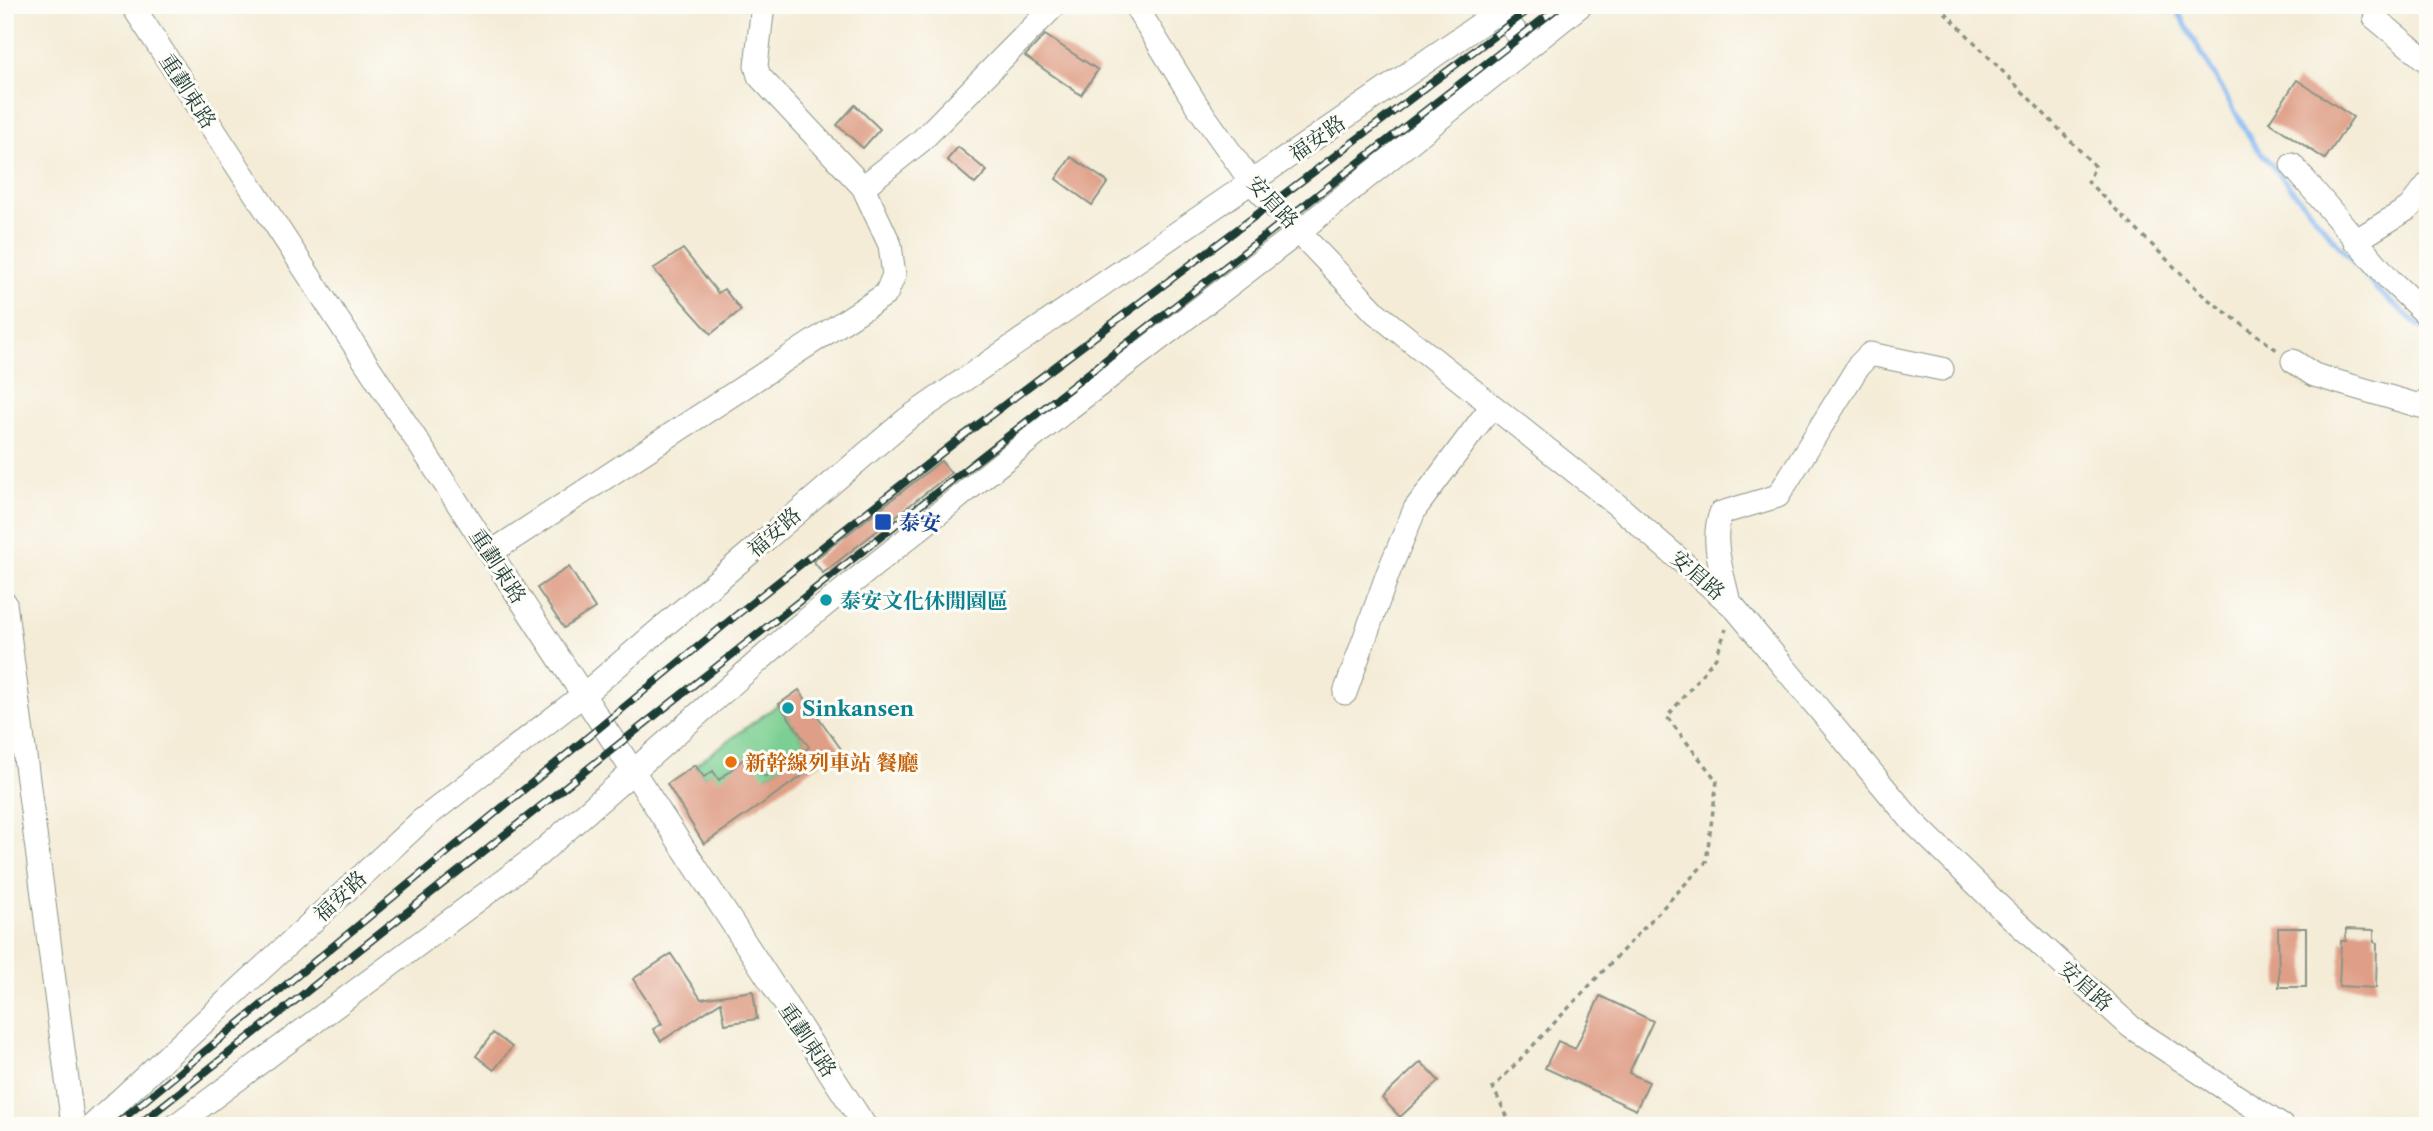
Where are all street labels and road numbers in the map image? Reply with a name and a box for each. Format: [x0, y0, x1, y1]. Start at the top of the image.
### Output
street label: 重劃東路 [155, 49, 221, 133]
street label: 福安路 [1284, 110, 1350, 166]
street label: 安眉路 [1242, 170, 1304, 234]
street label: 福安路 [742, 502, 806, 562]
street label: 重劃東路 [465, 524, 531, 608]
street label: 安眉路 [1666, 545, 1730, 605]
street label: 福安路 [308, 865, 372, 927]
street label: 安眉路 [2054, 956, 2118, 1016]
street label: 重劃東路 [774, 998, 842, 1082]

